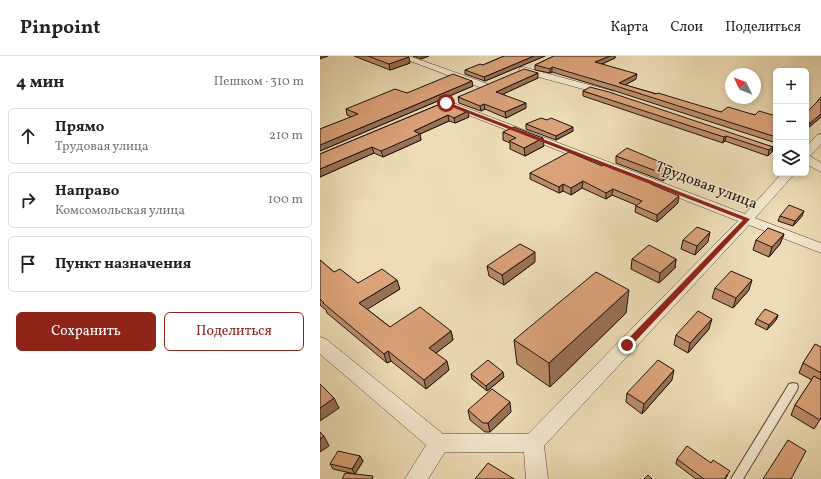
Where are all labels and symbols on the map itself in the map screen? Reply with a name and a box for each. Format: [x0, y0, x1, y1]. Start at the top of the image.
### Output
north arrow [725, 68, 761, 104]
route start [437, 94, 455, 112]
street label: Трудовая улица [652, 157, 760, 215]
route end [618, 336, 636, 354]

